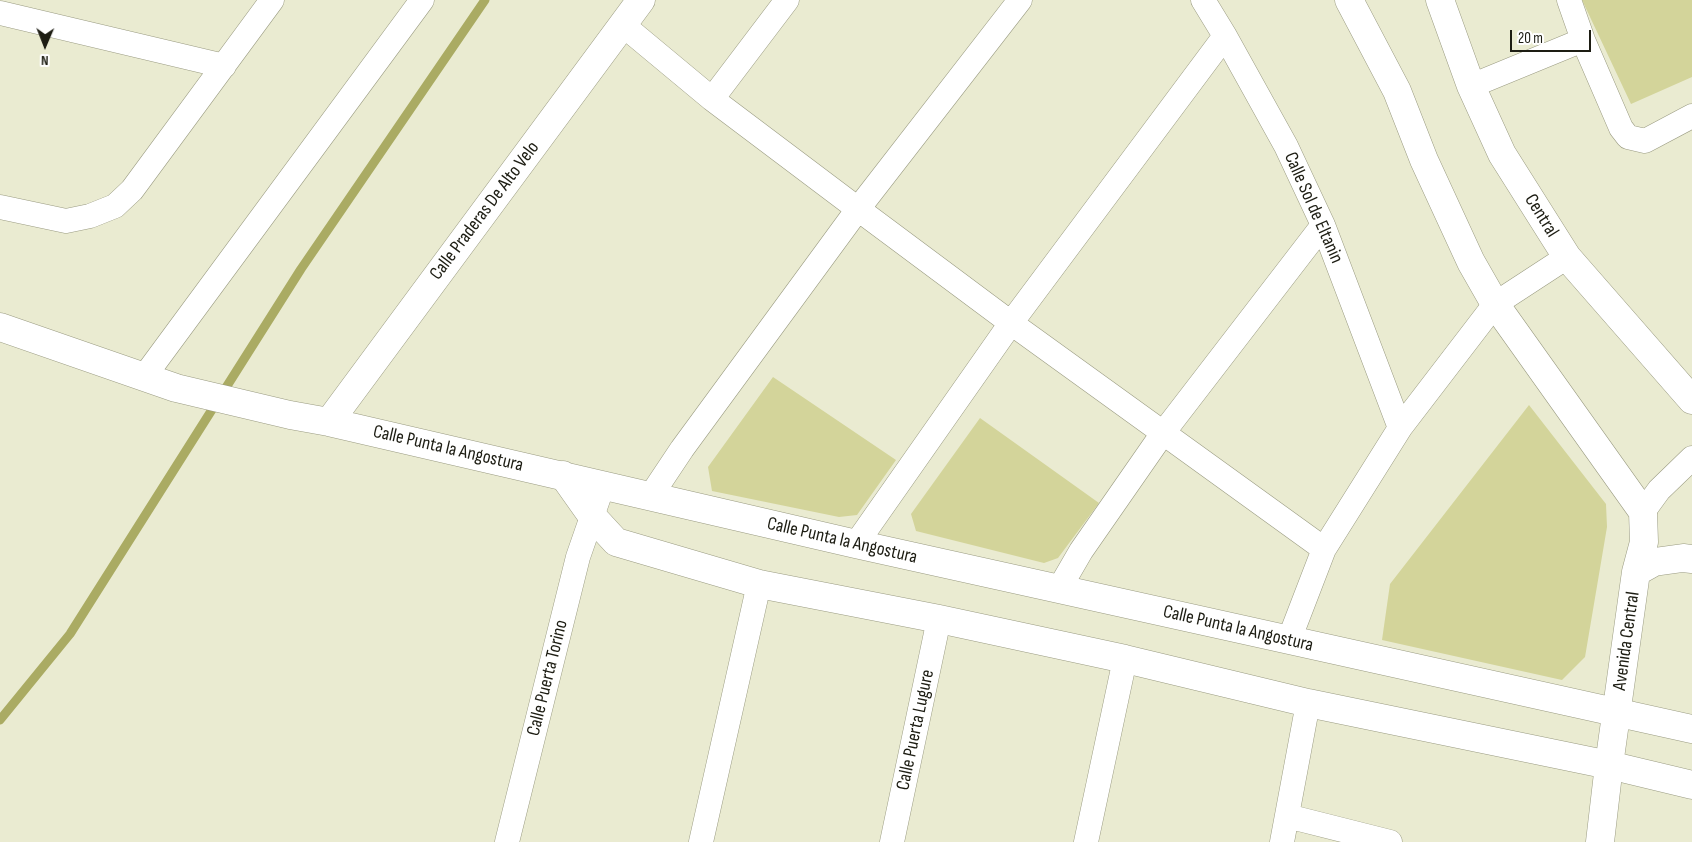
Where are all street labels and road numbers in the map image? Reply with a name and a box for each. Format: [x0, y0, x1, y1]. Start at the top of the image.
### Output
street label: Calle Praderas De Alto Velo [425, 137, 545, 285]
street label: Calle Sol de Eltanin [1278, 149, 1348, 267]
street label: Central [1519, 190, 1563, 242]
street label: Calle Punta la Angostura [371, 421, 525, 477]
street label: Calle Punta la Angostura [765, 513, 919, 569]
street label: Avenida Central [1609, 590, 1645, 692]
street label: Calle Punta la Angostura [1161, 601, 1315, 657]
street label: Calle Puerta Torino [523, 618, 573, 738]
street label: Calle Puerta Lugure [892, 668, 940, 792]

